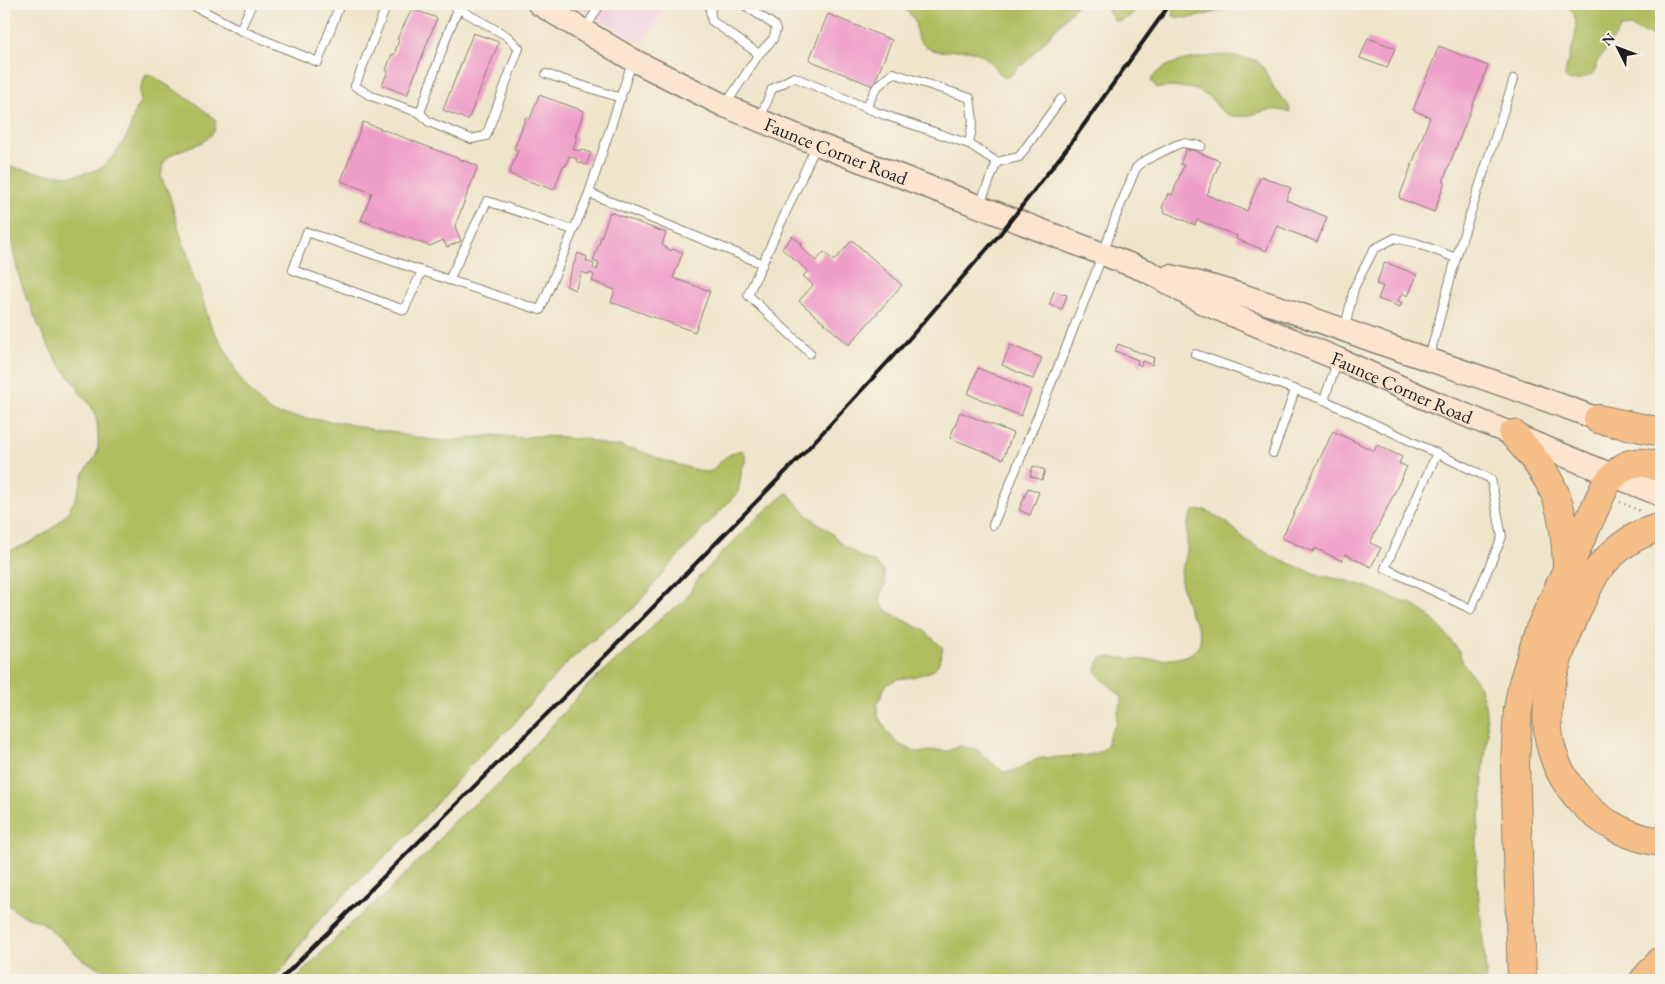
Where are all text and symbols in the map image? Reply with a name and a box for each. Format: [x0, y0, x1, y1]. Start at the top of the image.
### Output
north arrow [1592, 22, 1642, 72]
text: N [1598, 29, 1619, 50]
street label: Faunce Corner Road [760, 112, 911, 191]
street label: Faunce Corner Road [1327, 346, 1477, 430]

